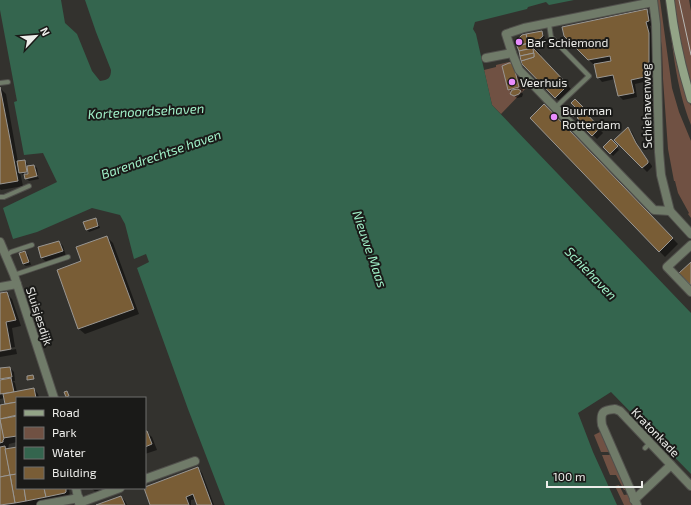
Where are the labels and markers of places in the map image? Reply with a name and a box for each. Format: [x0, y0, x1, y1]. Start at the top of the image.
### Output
place label: Bar Schiemond [527, 35, 608, 49]
marker: Bar Schiemond [514, 37, 524, 47]
place label: Veerhuis [520, 75, 567, 89]
marker: Veerhuis [507, 77, 517, 87]
place label: Buurman Rotterdam [562, 103, 620, 131]
marker: Buurman Rotterdam [549, 112, 559, 122]

